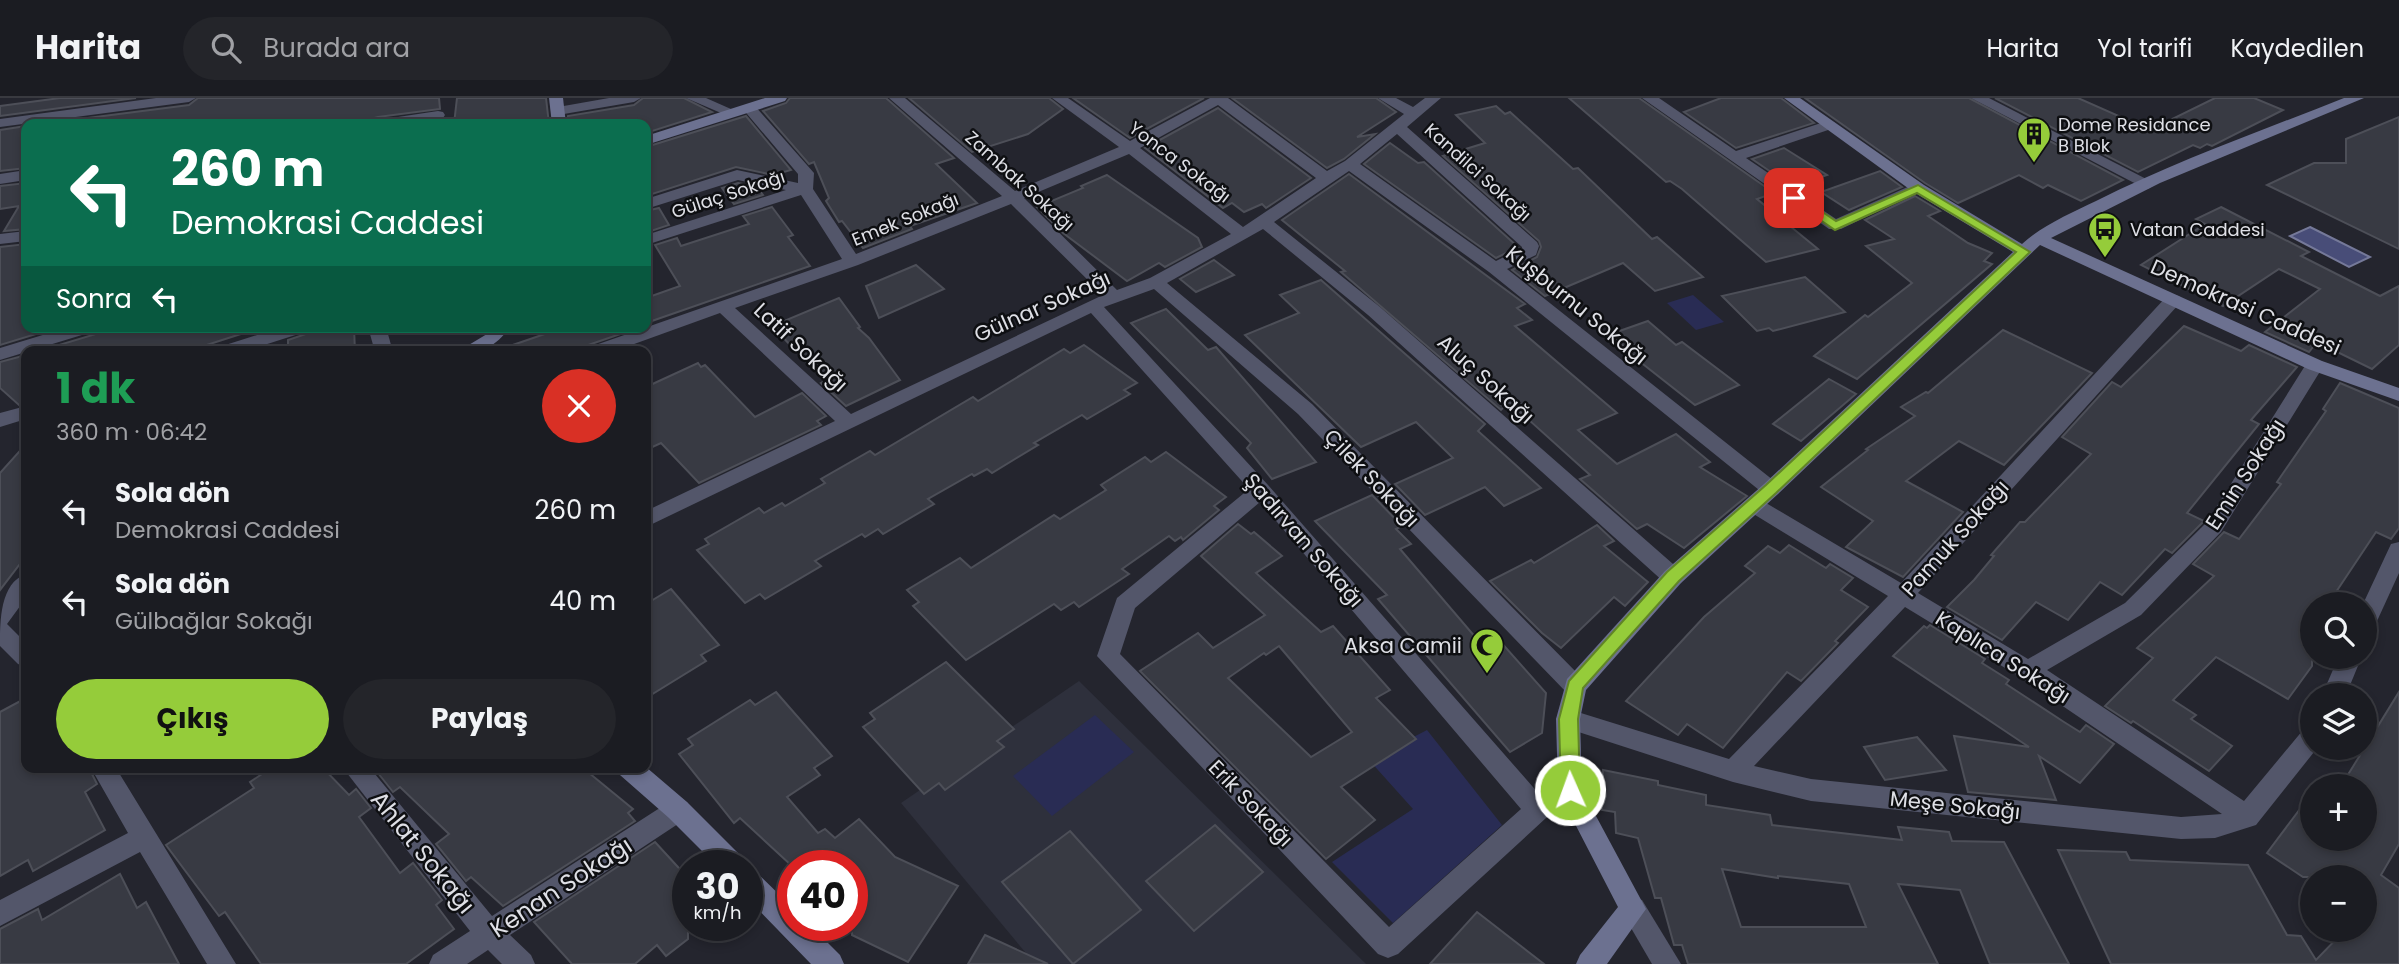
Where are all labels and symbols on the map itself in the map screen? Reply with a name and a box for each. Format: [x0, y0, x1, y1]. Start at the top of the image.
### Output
place label: Dome Residance B Blok [2058, 112, 2211, 158]
street label: Yonca Sokağı [1124, 115, 1236, 209]
building icon: Dome Residance B Blok [2015, 115, 2053, 164]
street label: Kandilci Sokağı [1419, 117, 1537, 227]
street label: Zambak Sokağı [960, 125, 1080, 237]
street label: Gülaç Sokağı [668, 164, 788, 224]
pin [1764, 168, 1824, 228]
street label: Emek Sokağı [848, 186, 962, 252]
bus stop icon: Vatan Caddesi [2086, 210, 2124, 259]
place label: Vatan Caddesi [2130, 217, 2265, 242]
street label: Kuşburnu Sokağı [1500, 239, 1654, 371]
street label: Demokrasi Caddesi [2146, 252, 2346, 362]
street label: Gülnar Sokağı [969, 263, 1115, 349]
street label: Latif Sokağı [748, 296, 854, 398]
street label: Aluç Sokağı [1431, 328, 1541, 430]
street label: Emin Sokağı [2198, 413, 2292, 535]
street label: Çilek Sokağı [1318, 423, 1426, 533]
street label: Şadırvan Sokağı [1238, 467, 1370, 613]
street label: Pamuk Sokağı [1895, 473, 2015, 603]
street label: Kaplıca Sokağı [1930, 604, 2076, 710]
mosque icon: Aksa Camii [1468, 626, 1506, 675]
place label: Aksa Camii [1344, 631, 1462, 660]
street label: Erik Sokağı [1202, 753, 1300, 853]
position arrow [1533, 753, 1607, 827]
street label: Ahlat Sokağı [363, 784, 483, 920]
street label: Meşe Sokağı [1888, 784, 2022, 826]
street label: Kenan Sokağı [484, 829, 638, 945]
speed limit sign: 40 [777, 850, 868, 941]

